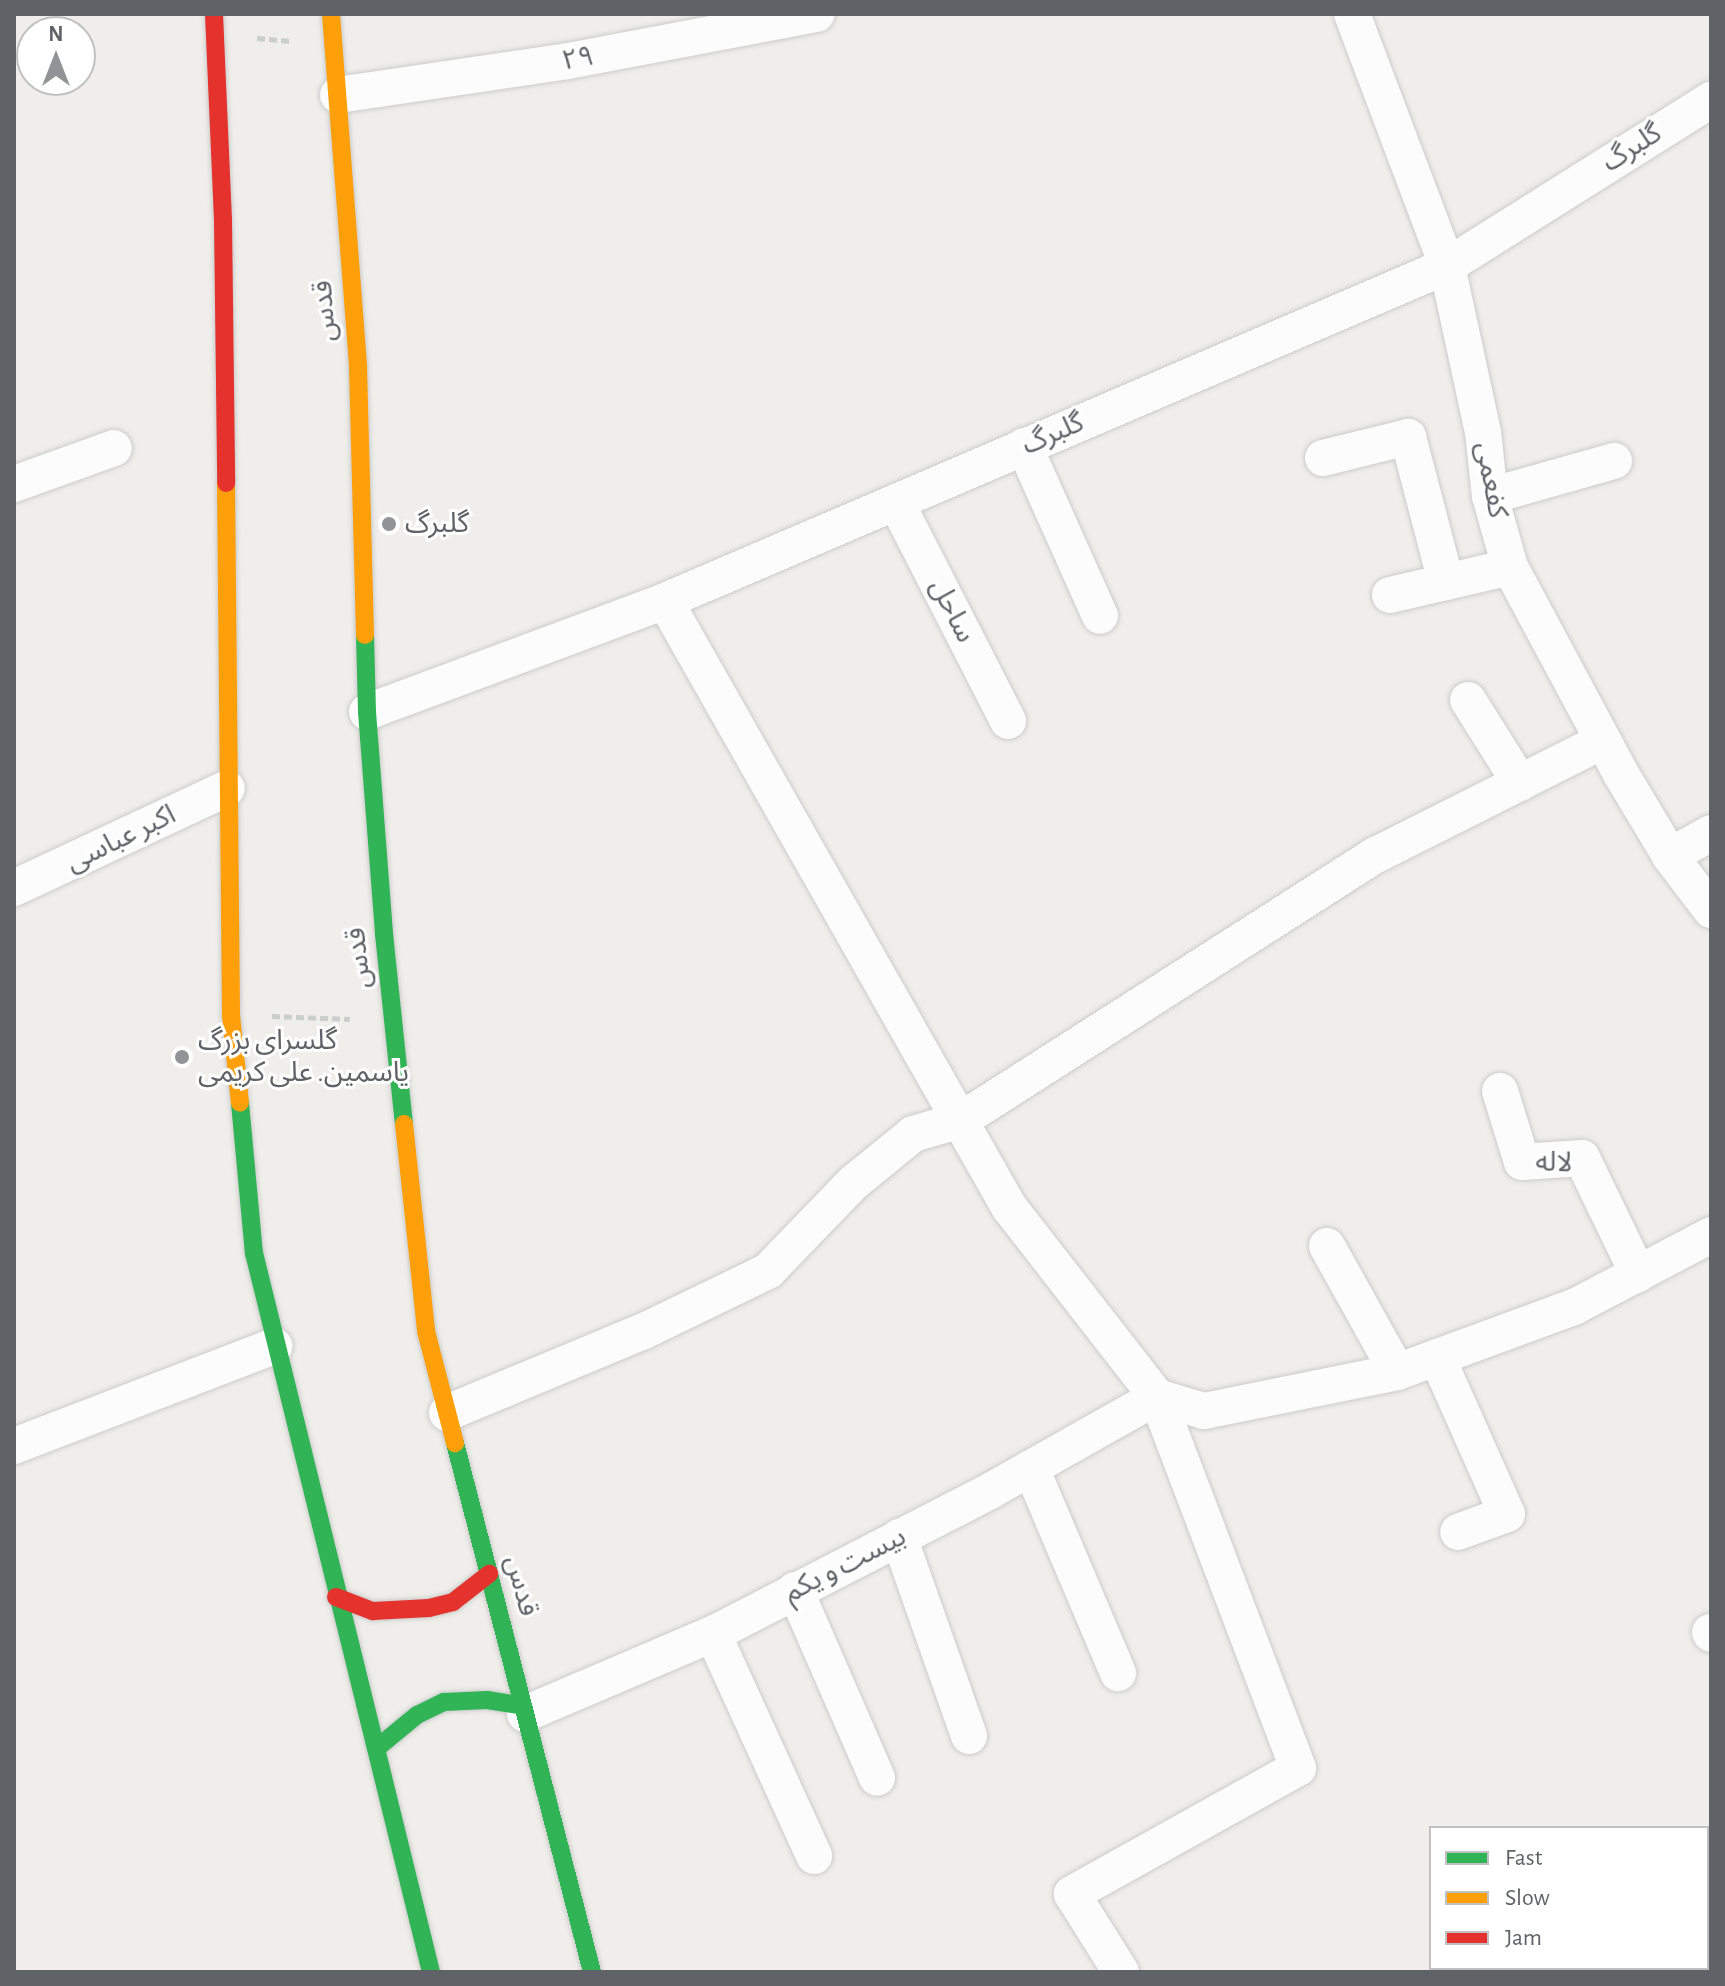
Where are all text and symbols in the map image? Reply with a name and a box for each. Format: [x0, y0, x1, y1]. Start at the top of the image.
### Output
north arrow [16, 16, 96, 96]
text: N [48, 23, 64, 45]
street label: ۲۹ [559, 40, 597, 78]
street label: گلبرگ [1596, 117, 1668, 179]
street label: قدس [306, 279, 344, 343]
street label: گلبرگ [1017, 406, 1089, 462]
street label: کفعمی [1468, 439, 1514, 521]
place label: گلبرگ [405, 507, 469, 541]
marker: گلبرگ [380, 515, 398, 533]
street label: ساحل [922, 574, 982, 648]
street label: اکبر عباسی [61, 798, 181, 880]
street label: قدس [339, 926, 379, 990]
place label: گلسرای بزرگ یاسمین. علی کریمی [198, 1024, 409, 1090]
marker: گلسرای بزرگ یاسمین. علی کریمی [173, 1048, 191, 1066]
street label: لاله [1535, 1146, 1573, 1180]
street label: بیست و یکم [778, 1520, 912, 1610]
street label: قدس [497, 1552, 545, 1620]
legend [1429, 1826, 1709, 1970]
text: Fast [1505, 1846, 1542, 1870]
text: Slow [1505, 1886, 1550, 1910]
text: Jam [1505, 1926, 1542, 1950]

